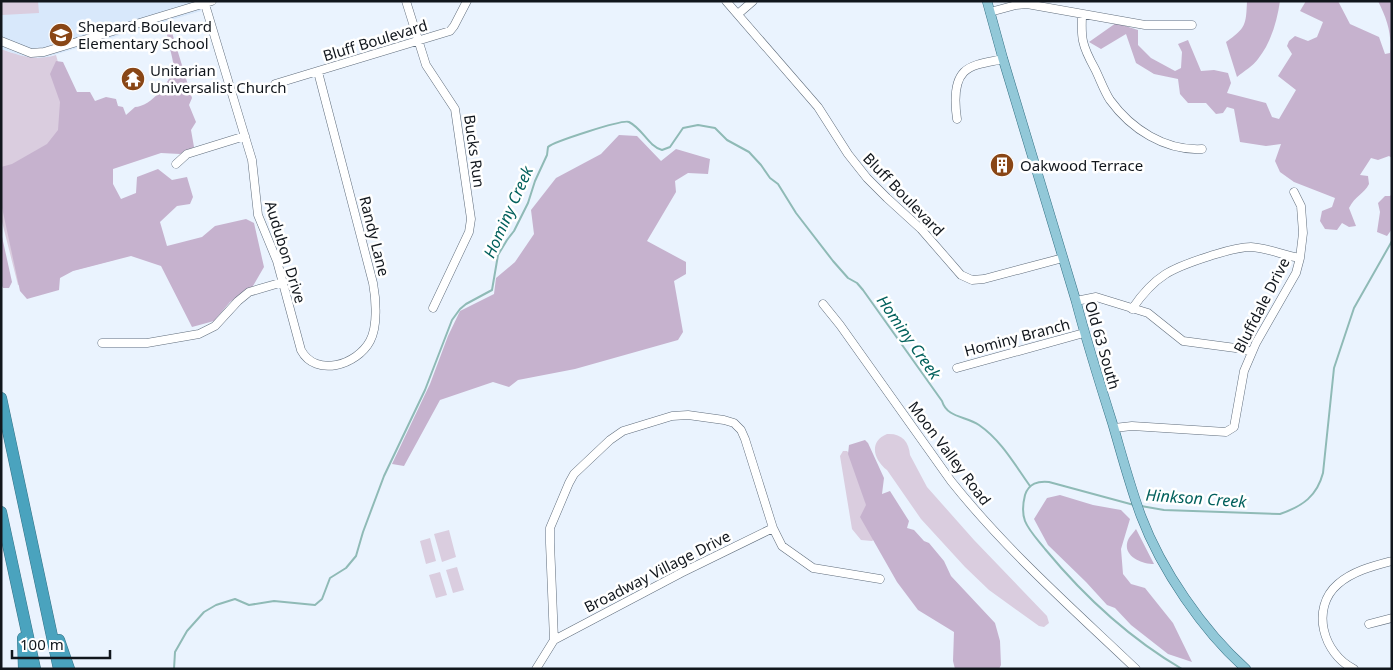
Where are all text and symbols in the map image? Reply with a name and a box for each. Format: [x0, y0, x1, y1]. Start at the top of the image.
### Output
street label: Bluff Boulevard [320, 15, 430, 65]
place label: Shepard Boulevard Elementary School [78, 16, 212, 53]
school or university icon: Shepard Boulevard Elementary School [48, 22, 74, 48]
place label: Unitarian Universalist Church [150, 60, 287, 97]
temple icon: Unitarian Universalist Church [120, 66, 146, 92]
street label: Bucks Run [460, 113, 490, 189]
street label: Bluff Boulevard [859, 148, 949, 240]
building icon: Oakwood Terrace [989, 152, 1015, 178]
place label: Oakwood Terrace [1020, 155, 1143, 175]
water label: Hominy Creek [478, 162, 538, 261]
street label: Randy Lane [355, 194, 395, 278]
street label: Audubon Drive [261, 198, 311, 306]
street label: Bluffdale Drive [1228, 254, 1294, 356]
water label: Hominy Creek [872, 290, 947, 384]
street label: Old 63 South [1081, 298, 1125, 392]
street label: Hominy Branch [962, 313, 1072, 361]
street label: Moon Valley Road [904, 397, 996, 509]
water label: Hinkson Creek [1145, 484, 1248, 513]
street label: Broadway Village Drive [580, 525, 734, 617]
scale bar [12, 628, 110, 660]
text: 100 m [20, 634, 64, 654]

